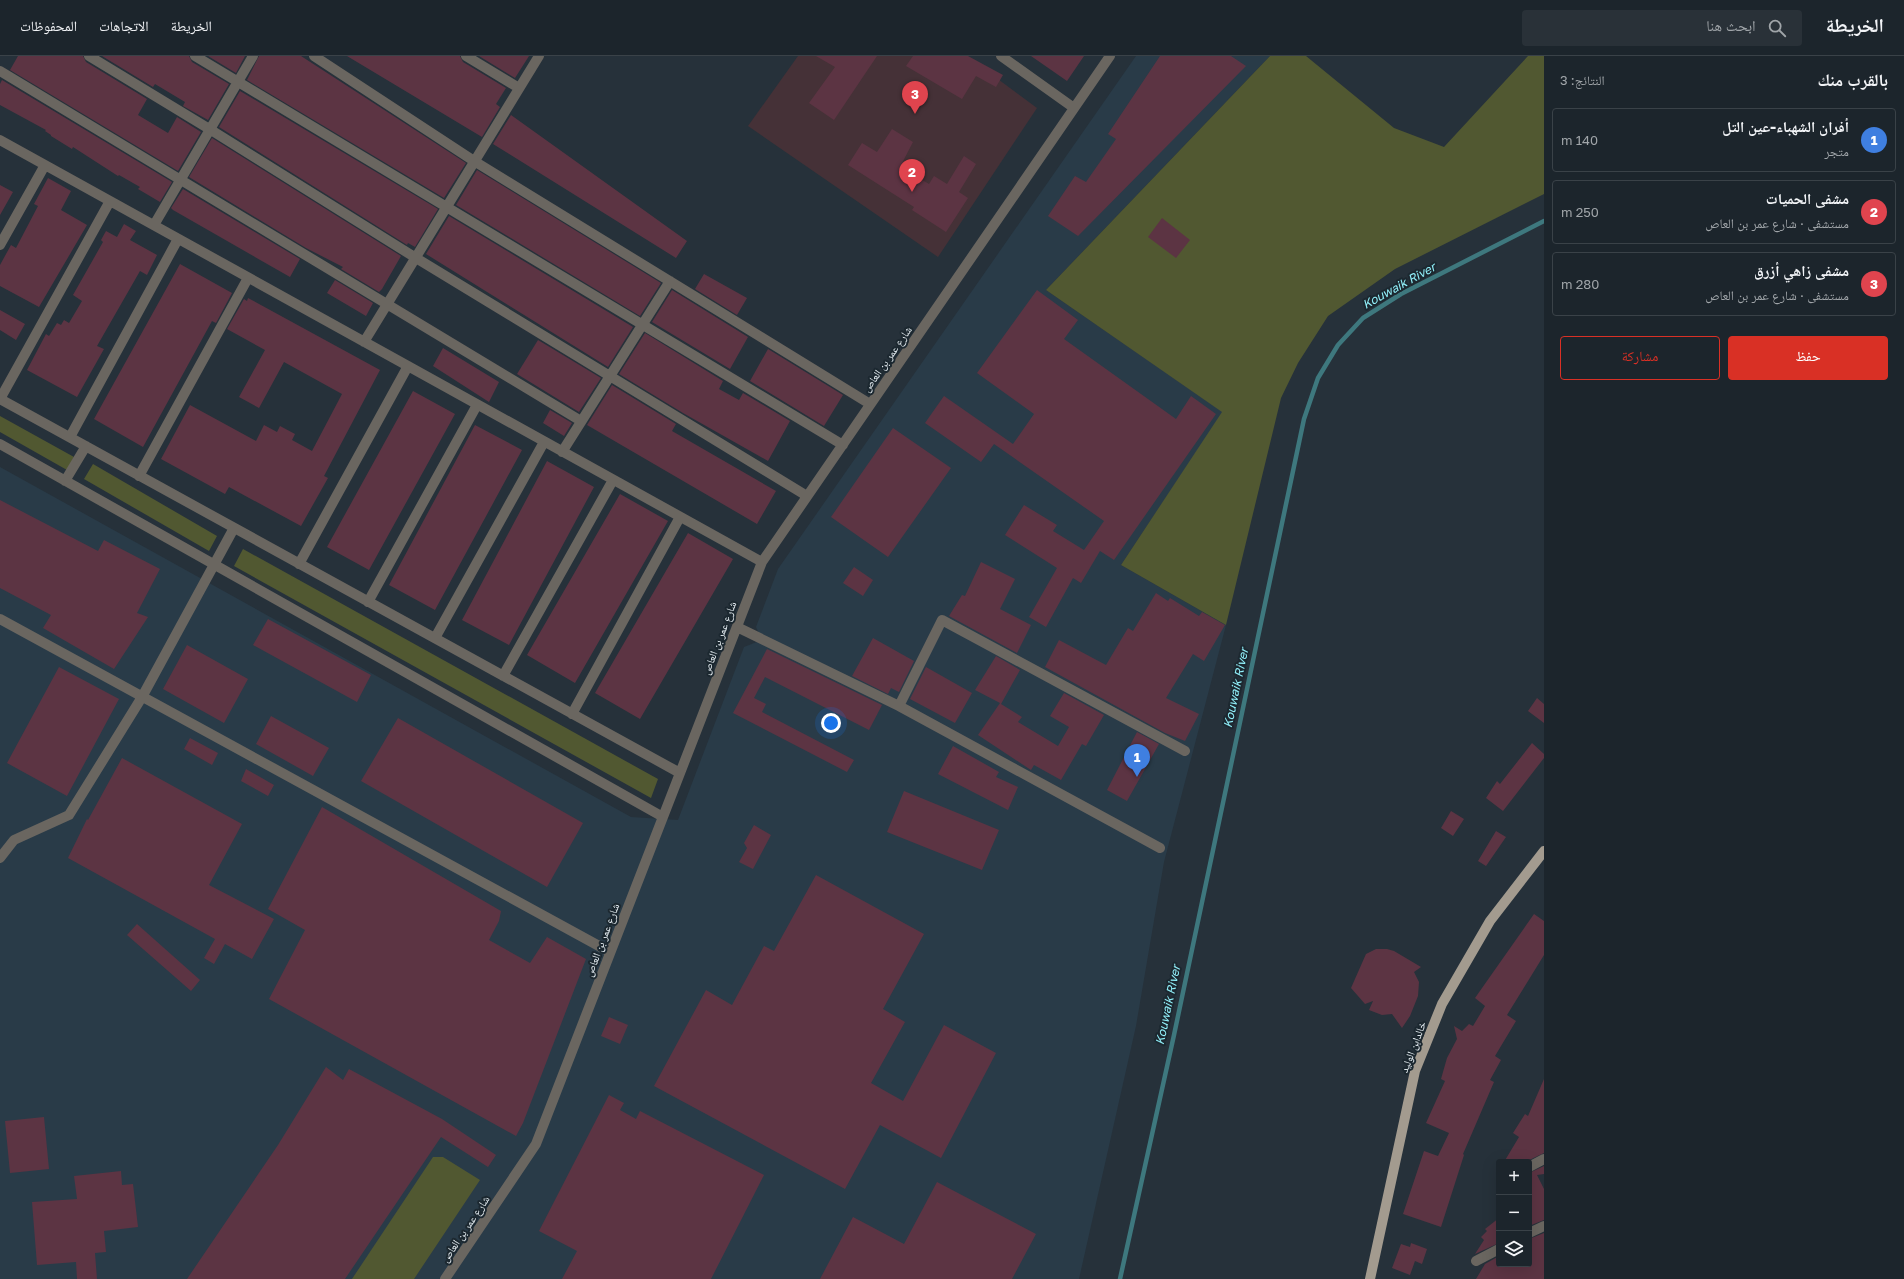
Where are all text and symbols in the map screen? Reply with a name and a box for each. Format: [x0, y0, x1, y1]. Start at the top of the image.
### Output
search box [1522, 10, 1802, 46]
text: الخريطة [1826, 13, 1884, 36]
text: ابحث هنا [1706, 16, 1756, 34]
text: المحفوظات [20, 17, 77, 34]
text: الاتجاهات [99, 17, 149, 34]
text: الخريطة [171, 17, 212, 34]
icon: search [1766, 17, 1788, 39]
text: بالقرب منك [1817, 69, 1888, 90]
text: النتائج: 3 [1560, 72, 1605, 88]
pin: 3 [902, 81, 928, 114]
text: أفران الشهباء-عين التل [1722, 117, 1849, 135]
text: 140 m [1561, 132, 1598, 148]
text: 1 [1871, 132, 1877, 148]
text: متجر [1824, 143, 1849, 159]
pin: 2 [899, 159, 925, 192]
text: مشفى الحميات [1766, 189, 1849, 207]
text: 250 m [1561, 204, 1599, 220]
text: 2 [1870, 204, 1878, 220]
text: مستشفى · شارع عمر بن العاص [1705, 215, 1849, 231]
water label: Kouwaik River [1360, 258, 1440, 312]
text: مشفى زاهي أزرق [1754, 261, 1849, 279]
text: 280 m [1561, 276, 1599, 292]
text: 3 [1870, 276, 1878, 292]
text: مستشفى · شارع عمر بن العاص [1705, 287, 1849, 303]
street label: شارع عمر بن العاص [859, 323, 915, 395]
button: مشاركة [1560, 336, 1720, 380]
button: حفظ [1728, 336, 1888, 380]
street label: شارع عمر بن العاص [699, 599, 739, 677]
water label: Kouwaik River [1220, 644, 1252, 729]
your location [821, 713, 841, 733]
pin: 1 [1124, 744, 1150, 777]
street label: شارع عمر بن العاص [582, 901, 622, 979]
water label: Kouwaik River [1152, 961, 1184, 1046]
street label: خالدابن الوليد [1397, 1019, 1429, 1075]
map controls [1496, 1159, 1532, 1267]
button: + [1496, 1159, 1532, 1195]
street label: شارع عمر بن العاص [438, 1193, 492, 1265]
button: − [1496, 1195, 1532, 1231]
button: layers [1496, 1231, 1532, 1267]

